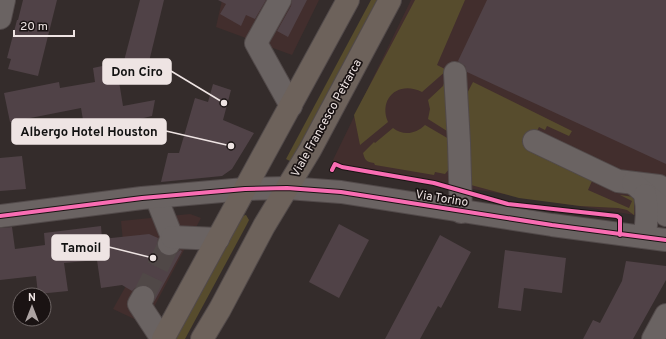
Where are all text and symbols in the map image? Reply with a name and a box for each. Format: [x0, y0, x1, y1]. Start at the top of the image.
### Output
scale bar [14, 12, 74, 38]
text: 20 m [20, 19, 48, 35]
street label: Viale Francesco Petrarca [288, 57, 366, 180]
callout: Don Ciro [103, 59, 171, 84]
text: Don Ciro [111, 65, 163, 81]
callout: Albergo Hotel Houston [12, 119, 166, 144]
text: Albergo Hotel Houston [20, 125, 158, 141]
street label: Via Torino [414, 187, 470, 211]
callout: Tamoil [52, 235, 109, 260]
text: Tamoil [61, 241, 101, 257]
north arrow [12, 287, 52, 327]
text: N [28, 291, 36, 305]

